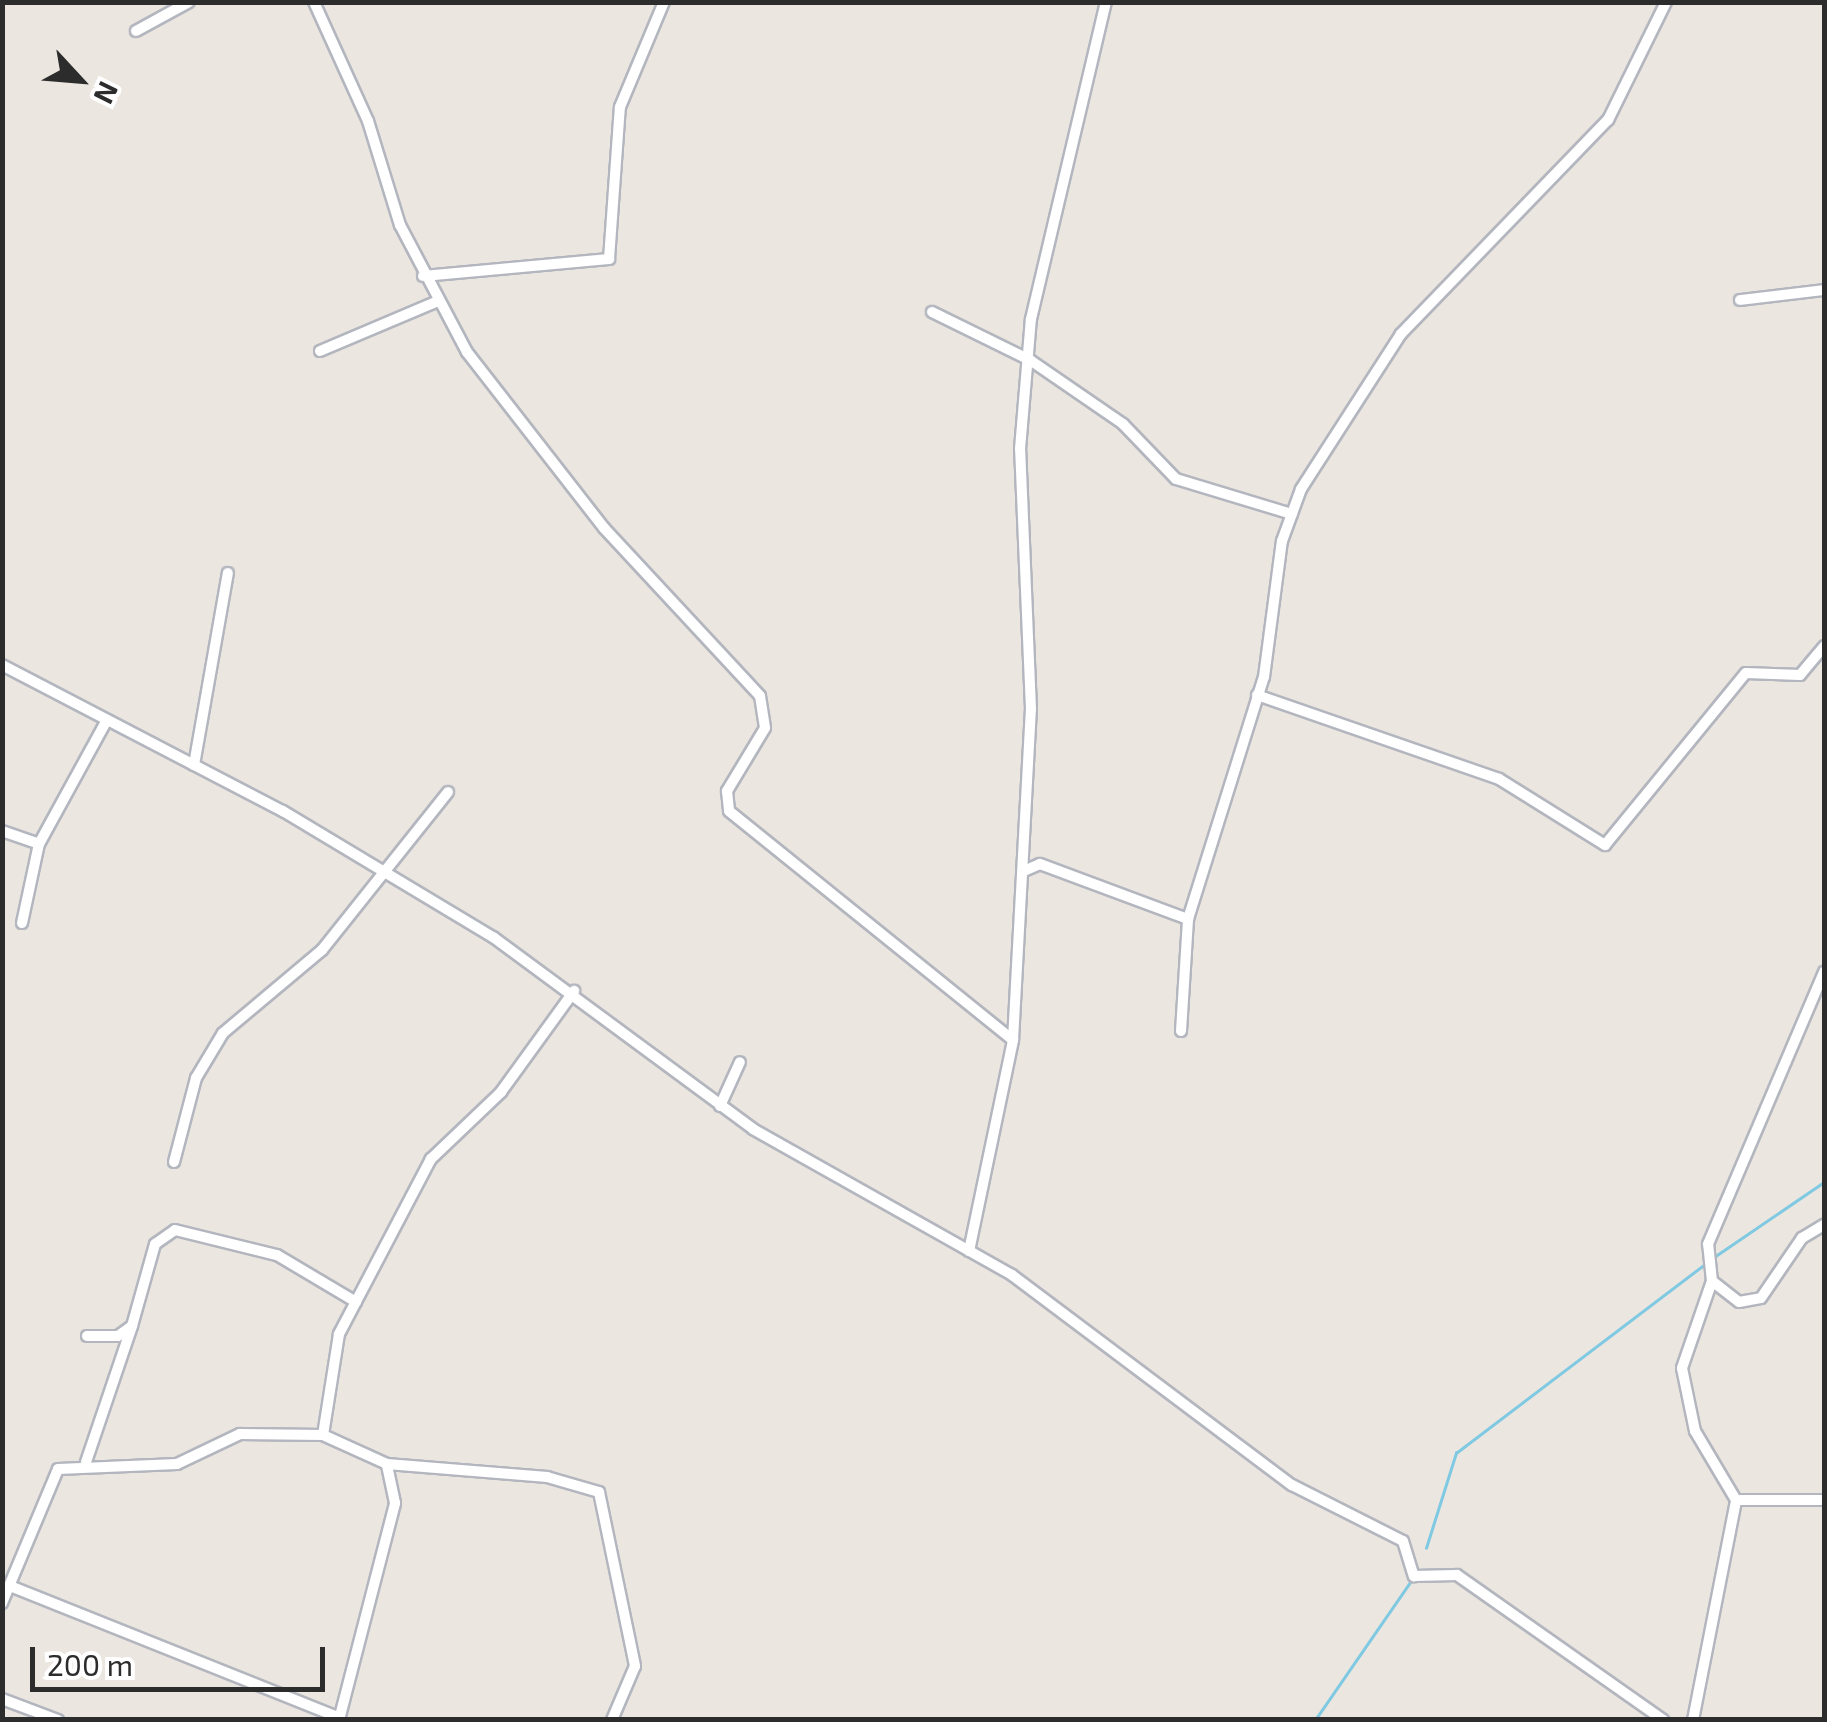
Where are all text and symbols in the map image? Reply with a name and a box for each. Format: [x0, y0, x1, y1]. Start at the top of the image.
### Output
north arrow [30, 30, 130, 130]
text: N [87, 77, 127, 110]
scale bar [35, 1627, 330, 1689]
text: 200 m [47, 1646, 133, 1682]

